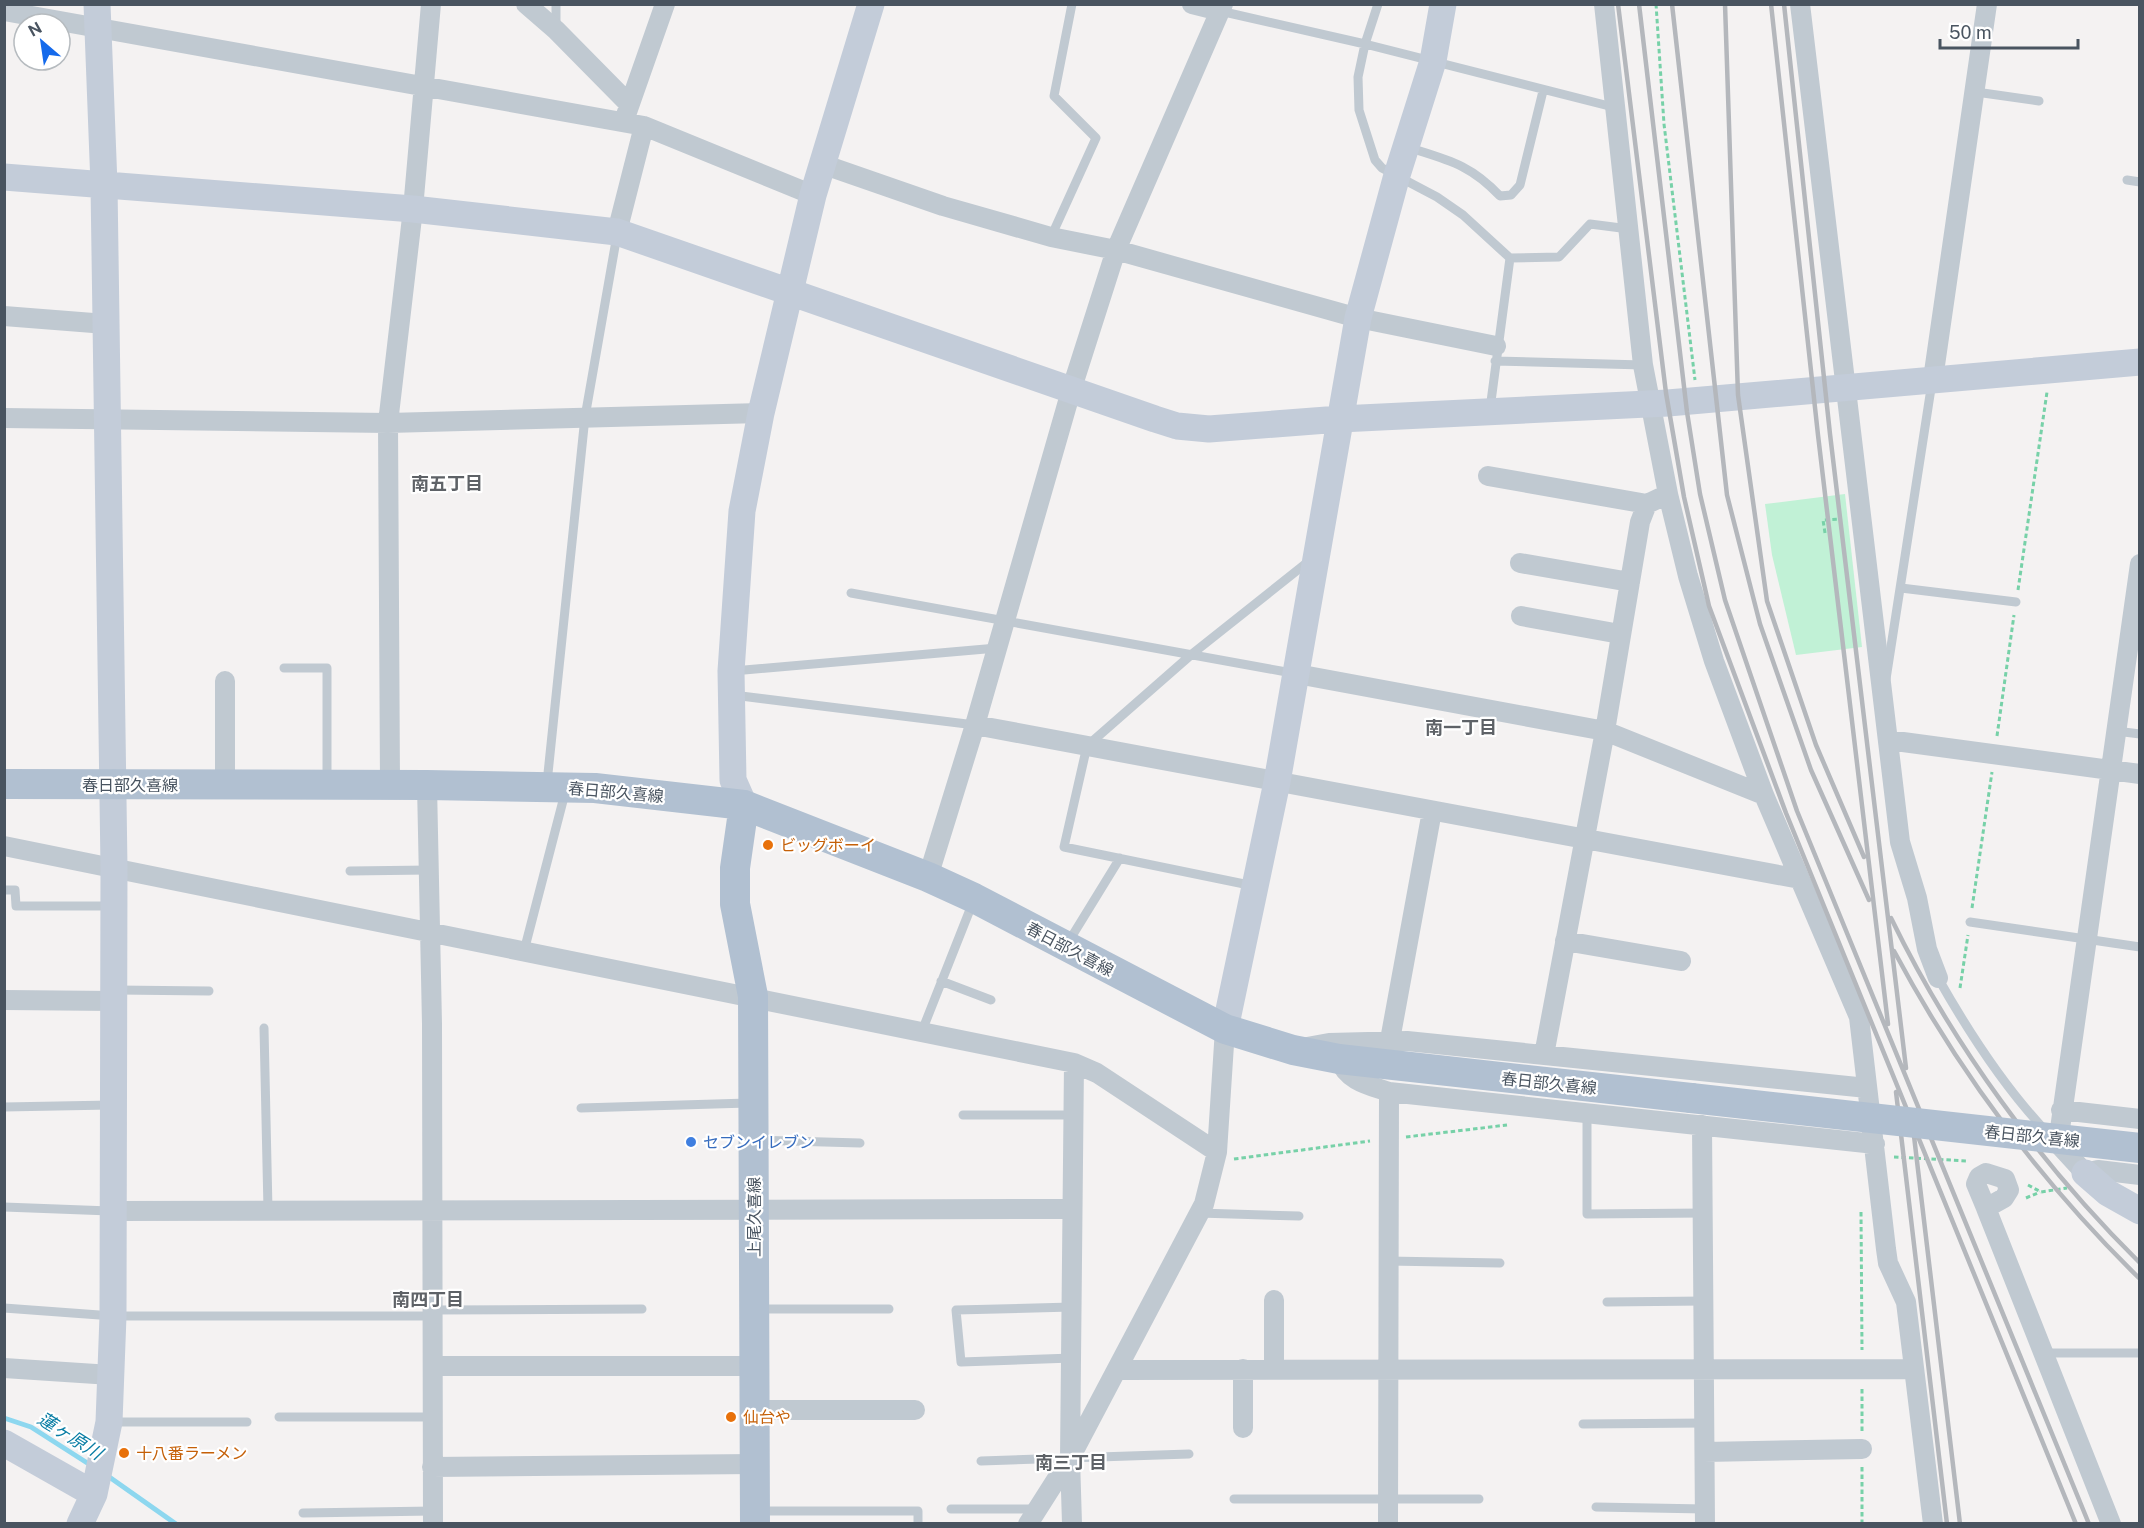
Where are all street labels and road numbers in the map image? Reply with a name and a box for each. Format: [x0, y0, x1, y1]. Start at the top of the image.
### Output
street label: 春日部久喜線 [82, 776, 178, 795]
street label: 春日部久喜線 [567, 779, 665, 806]
street label: 春日部久喜線 [1023, 919, 1117, 980]
street label: 春日部久喜線 [1500, 1069, 1598, 1098]
street label: 春日部久喜線 [1983, 1122, 2081, 1151]
street label: 上尾久喜線 [745, 1177, 764, 1257]

